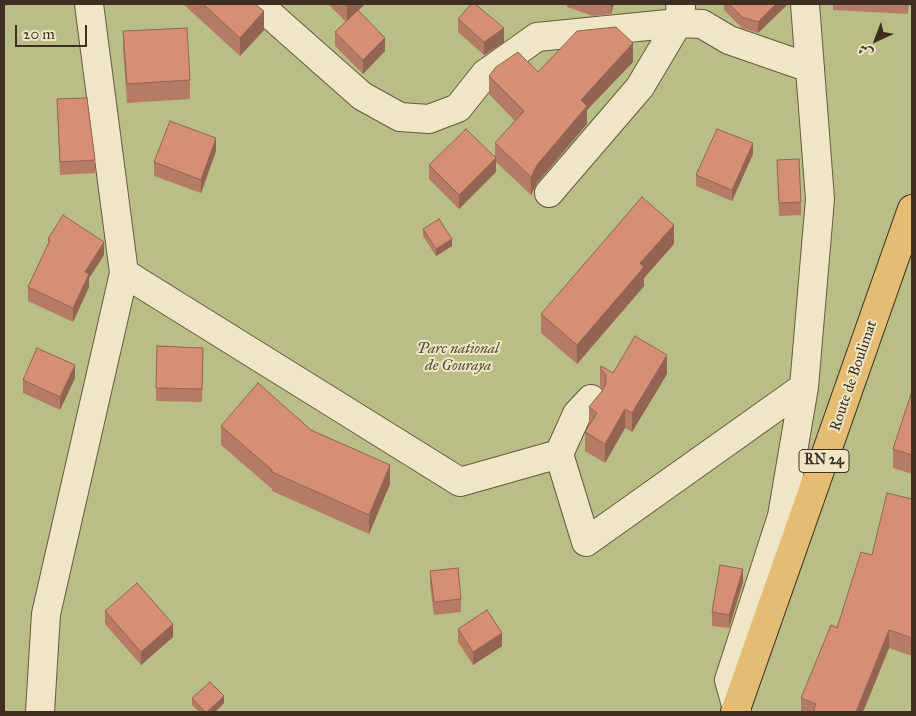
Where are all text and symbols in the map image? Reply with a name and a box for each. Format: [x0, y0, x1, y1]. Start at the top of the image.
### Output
scale bar [18, 15, 90, 47]
north arrow [851, 15, 901, 65]
text: 20 m [23, 25, 55, 43]
text: ش [855, 40, 876, 62]
street label: Route de Boulimat [827, 318, 881, 434]
park label: Parc national de Gouraya [417, 340, 499, 375]
road number: RN 24 [799, 450, 849, 472]

